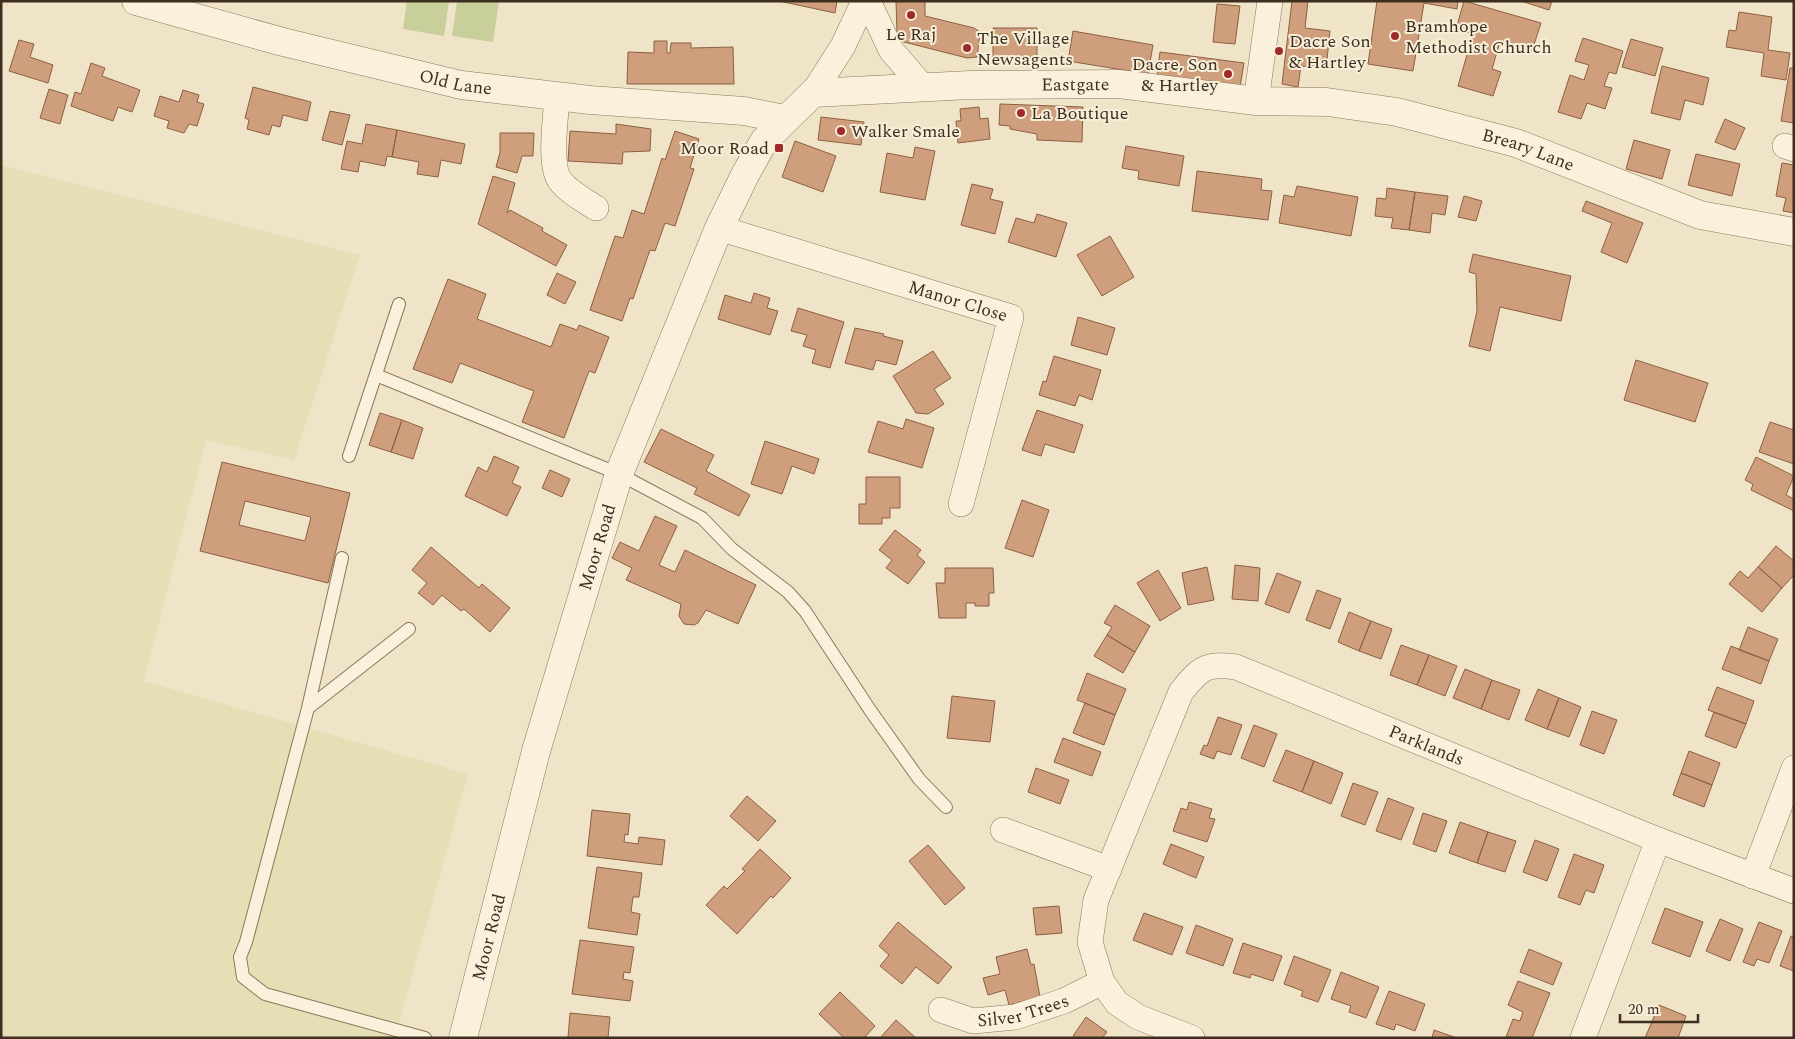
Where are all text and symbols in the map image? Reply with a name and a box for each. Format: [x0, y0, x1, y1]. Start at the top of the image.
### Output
marker: Le Raj [905, 9, 917, 21]
place label: Bramhope Methodist Church [1405, 13, 1552, 61]
place label: Le Raj [885, 21, 937, 48]
place label: The Village Newsagents [977, 25, 1073, 73]
place label: Dacre Son & Hartley [1289, 28, 1371, 76]
marker: Bramhope Methodist Church [1389, 30, 1401, 42]
marker: The Village Newsagents [961, 42, 973, 54]
marker: Dacre Son & Hartley [1273, 45, 1285, 57]
place label: Dacre, Son & Hartley [1132, 51, 1219, 99]
street label: Old Lane [416, 62, 493, 103]
marker: Dacre, Son & Hartley [1222, 68, 1234, 80]
street label: Eastgate [1041, 71, 1110, 99]
place label: La Boutique [1031, 100, 1128, 127]
marker: La Boutique [1015, 107, 1027, 119]
place label: Walker Smale [851, 118, 960, 145]
street label: Breary Lane [1479, 122, 1578, 179]
marker: Walker Smale [835, 125, 847, 137]
place label: Moor Road [680, 135, 769, 162]
marker: Moor Road [773, 142, 785, 154]
street label: Manor Close [905, 274, 1011, 329]
street label: Moor Road [572, 501, 623, 594]
street label: Parklands [1385, 718, 1468, 773]
street label: Moor Road [465, 891, 513, 984]
street label: Silver Trees [976, 988, 1074, 1035]
scale bar [1620, 992, 1698, 1024]
text: 20 m [1628, 998, 1660, 1021]

